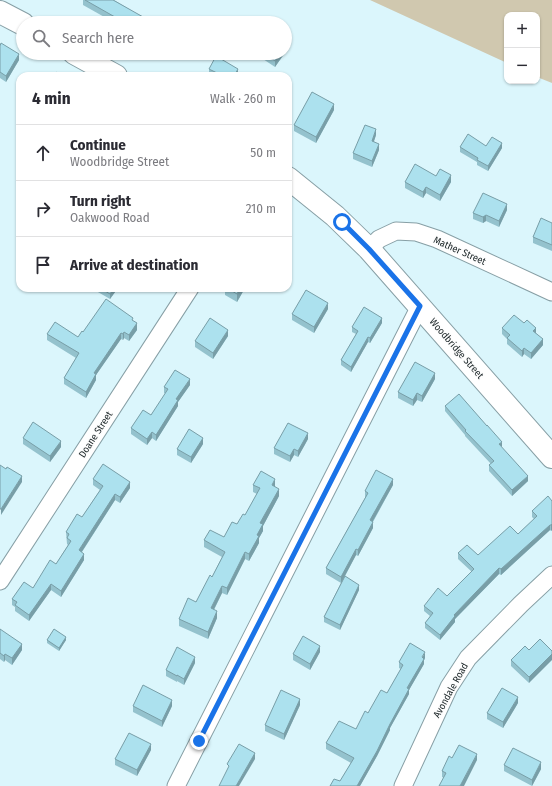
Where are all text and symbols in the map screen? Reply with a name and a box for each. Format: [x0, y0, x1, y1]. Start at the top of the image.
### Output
map controls [504, 12, 540, 84]
button: + [504, 12, 540, 48]
search box [16, 16, 292, 60]
icon: search [30, 27, 52, 49]
text: Search here [62, 29, 134, 47]
button: − [504, 48, 540, 84]
text: 4 min [32, 88, 71, 109]
text: Walk · 260 m [210, 91, 276, 106]
text: Continue [70, 136, 126, 154]
icon: ahead [32, 142, 54, 164]
text: 50 m [250, 145, 276, 160]
text: Woodbridge Street [70, 154, 169, 169]
text: Turn right [70, 192, 131, 210]
icon: right [32, 198, 54, 220]
text: 210 m [246, 201, 276, 216]
text: Oakwood Road [70, 210, 150, 225]
route start [333, 213, 351, 231]
street label: Mather Street [432, 234, 488, 268]
icon: arrive [32, 254, 54, 276]
text: Arrive at destination [70, 256, 198, 274]
street label: Woodbridge Street [427, 316, 486, 382]
street label: Doane Street [76, 408, 116, 460]
street label: Avondale Road [431, 661, 471, 720]
route end [190, 732, 208, 750]

